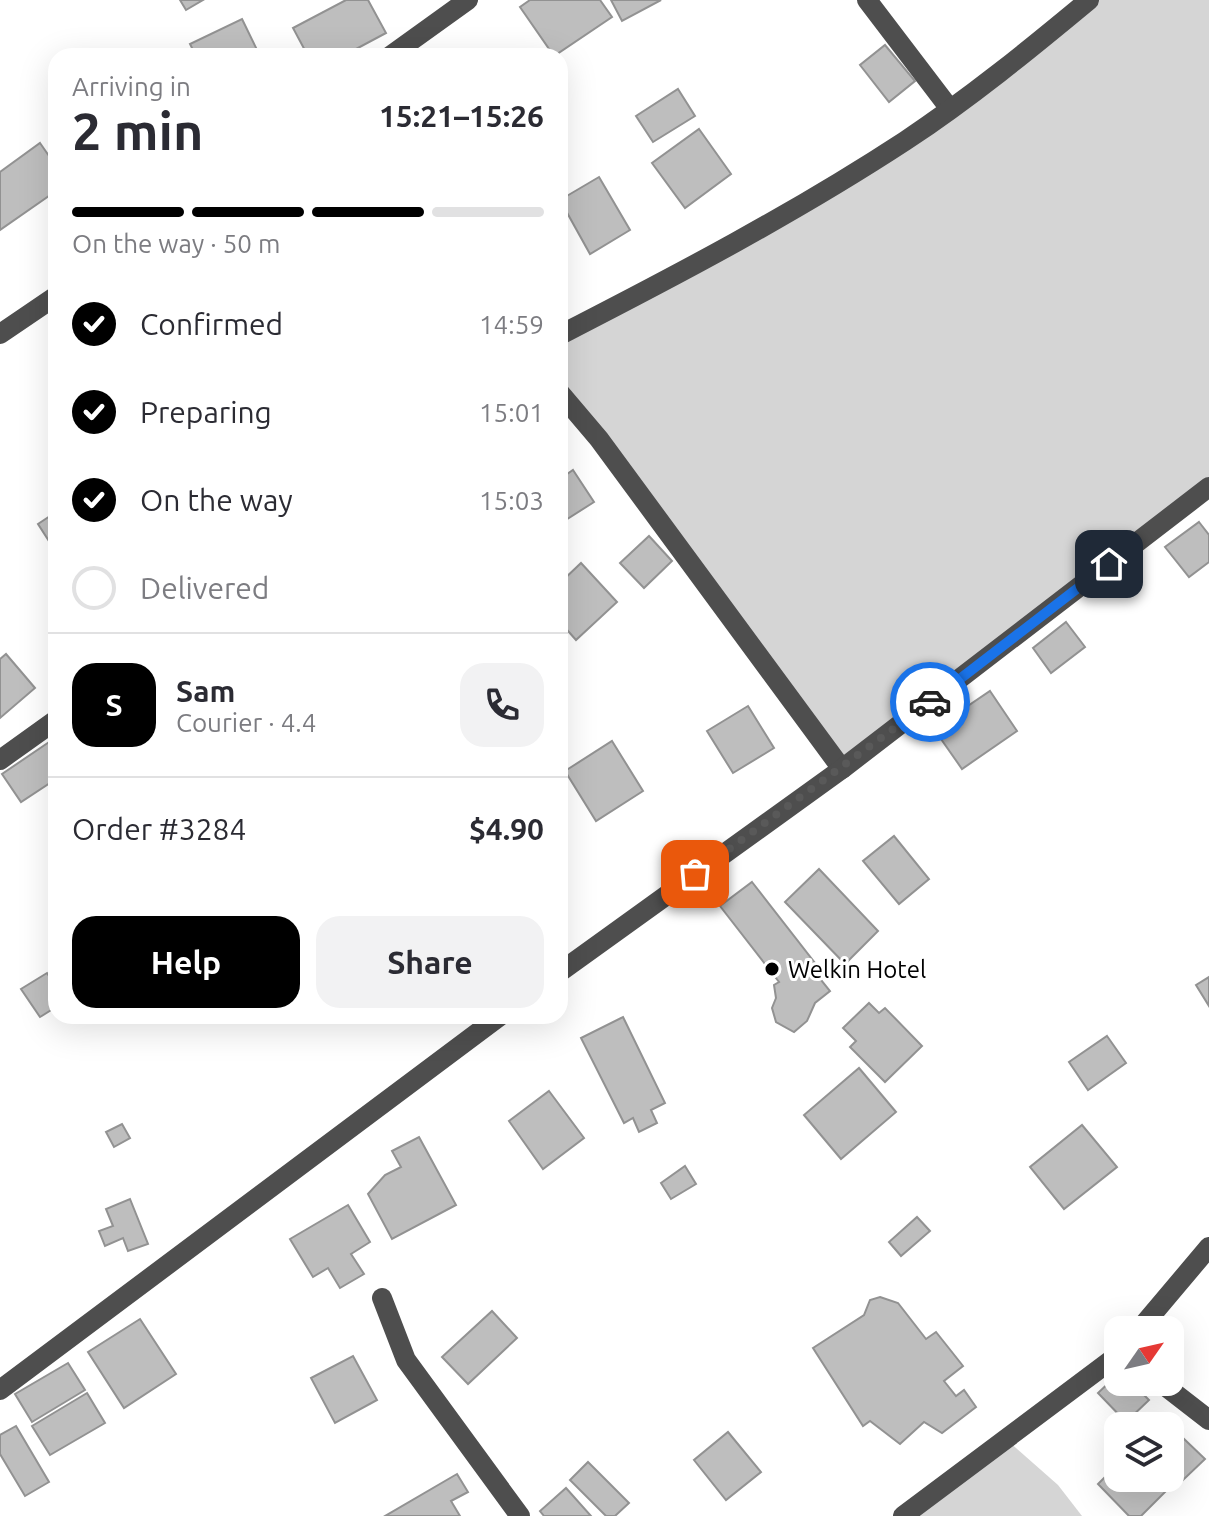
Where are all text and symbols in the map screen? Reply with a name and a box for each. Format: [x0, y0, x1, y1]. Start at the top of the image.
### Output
text: Arriving in [72, 72, 191, 101]
text: 15:21–15:26 [379, 99, 544, 133]
text: 2 min [72, 102, 203, 160]
text: On the way · 50 m [72, 229, 280, 258]
icon: check [72, 302, 116, 346]
text: Confirmed [140, 307, 283, 341]
text: 14:59 [479, 310, 544, 339]
icon: check [72, 390, 116, 434]
text: Preparing [140, 395, 272, 429]
text: 15:01 [479, 398, 544, 427]
icon: check [72, 478, 116, 522]
text: On the way [140, 483, 293, 517]
text: 15:03 [479, 486, 544, 515]
pin [1075, 530, 1143, 598]
icon: home [1087, 542, 1131, 586]
text: Delivered [140, 571, 269, 605]
courier [890, 662, 970, 742]
button: phone [460, 663, 544, 747]
text: Sam [176, 674, 235, 708]
icon: car [908, 680, 952, 724]
text: S [105, 688, 123, 722]
text: Courier · 4.4 [176, 708, 316, 737]
text: Order #3284 [72, 812, 246, 846]
text: $4.90 [469, 812, 544, 846]
pin [661, 840, 729, 908]
icon: bag [673, 852, 717, 896]
button: Help [72, 916, 300, 1008]
button: Share [316, 916, 544, 1008]
place label: Welkin Hotel [788, 956, 926, 983]
marker: Welkin Hotel [763, 960, 781, 978]
north arrow [1104, 1316, 1184, 1396]
map controls [1104, 1316, 1184, 1492]
button: layers [1104, 1412, 1184, 1492]

